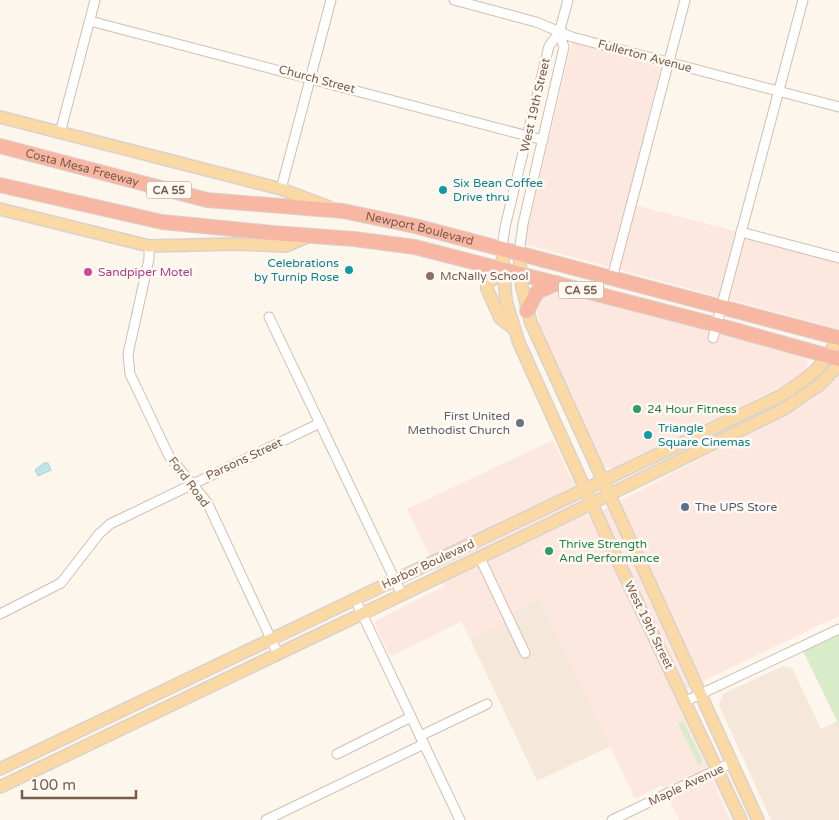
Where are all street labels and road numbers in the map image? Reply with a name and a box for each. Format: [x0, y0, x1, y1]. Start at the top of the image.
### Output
street label: Fullerton Avenue [596, 37, 694, 75]
street label: West 19th Street [517, 56, 553, 153]
street label: Church Street [277, 62, 357, 96]
street label: Costa Mesa Freeway [24, 146, 141, 189]
road number: CA 55 [146, 182, 192, 198]
street label: Newport Boulevard [364, 209, 475, 248]
road number: CA 55 [558, 282, 604, 298]
street label: Parsons Street [204, 435, 285, 483]
street label: Ford Road [166, 454, 212, 510]
street label: Harbor Boulevard [379, 536, 477, 592]
street label: West 19th Street [622, 579, 677, 672]
street label: Maple Avenue [646, 761, 726, 809]

